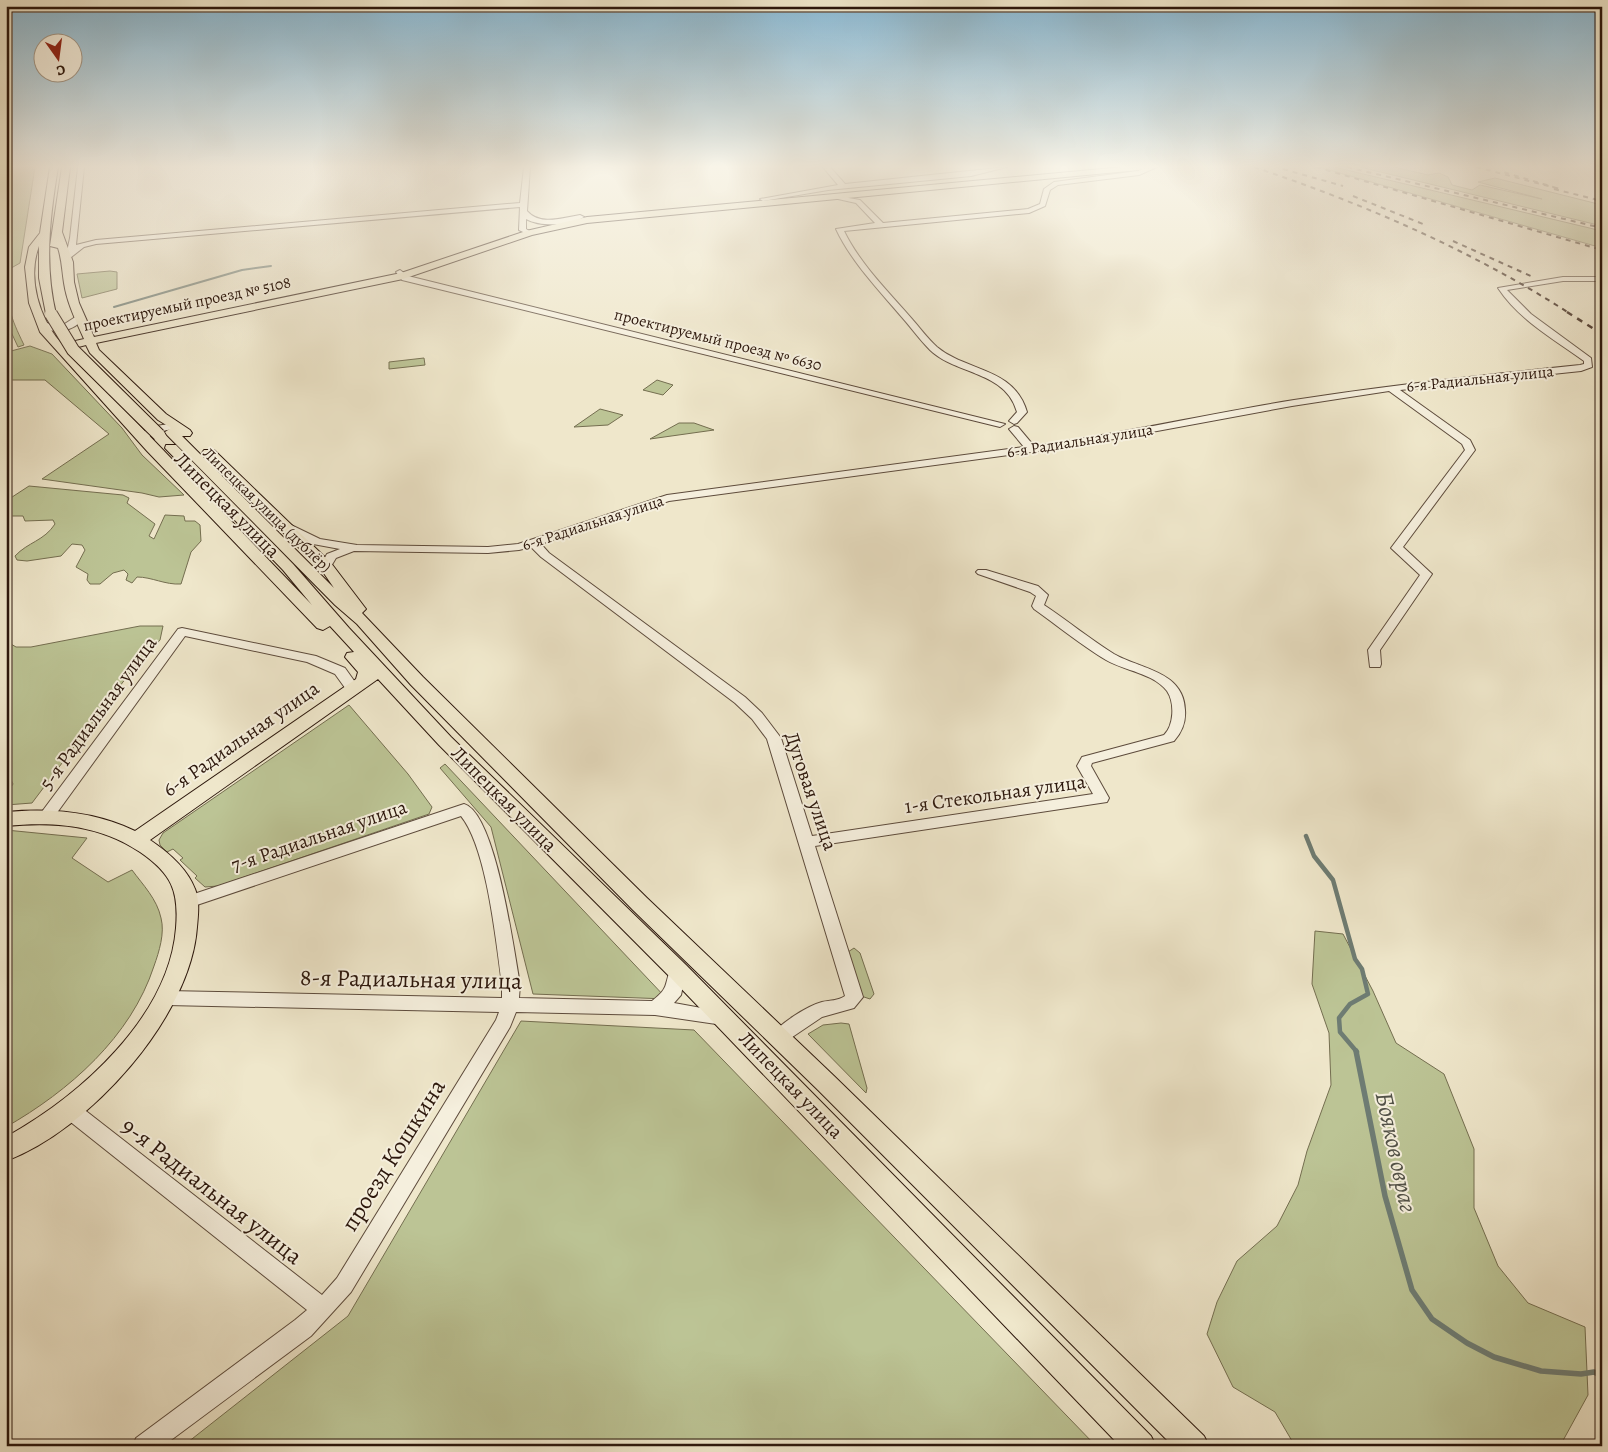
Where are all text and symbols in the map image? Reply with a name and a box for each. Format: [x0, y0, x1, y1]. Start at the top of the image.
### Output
north arrow [32, 32, 82, 82]
text: С [54, 60, 68, 80]
street label: проектируемый проезд № 5108 [81, 271, 293, 337]
street label: проектируемый проезд № 6630 [612, 304, 824, 376]
street label: 6-я Радиальная улица [1405, 360, 1555, 398]
street label: 6-я Радиальная улица [1005, 418, 1155, 463]
street label: Липецкая улица (дублёр) [198, 443, 336, 577]
street label: Липецкая улица [168, 446, 287, 565]
street label: 6-я Радиальная улица [519, 489, 667, 556]
street label: 5-я Радиальная улица [33, 630, 164, 795]
street label: 6-я Радиальная улица [158, 674, 325, 803]
street label: Дуговая улица [778, 728, 844, 855]
street label: Липецкая улица [445, 740, 564, 859]
street label: 1-я Стекольная улица [903, 768, 1088, 820]
street label: 7-я Радиальная улица [228, 793, 411, 879]
street label: 8-я Радиальная улица [300, 961, 522, 997]
street label: Липецкая улица [733, 1025, 850, 1145]
street label: проезд Кошкина [333, 1073, 453, 1237]
water label: Бояков овраг [1367, 1089, 1425, 1215]
street label: 9-я Радиальная улица [115, 1110, 309, 1272]

